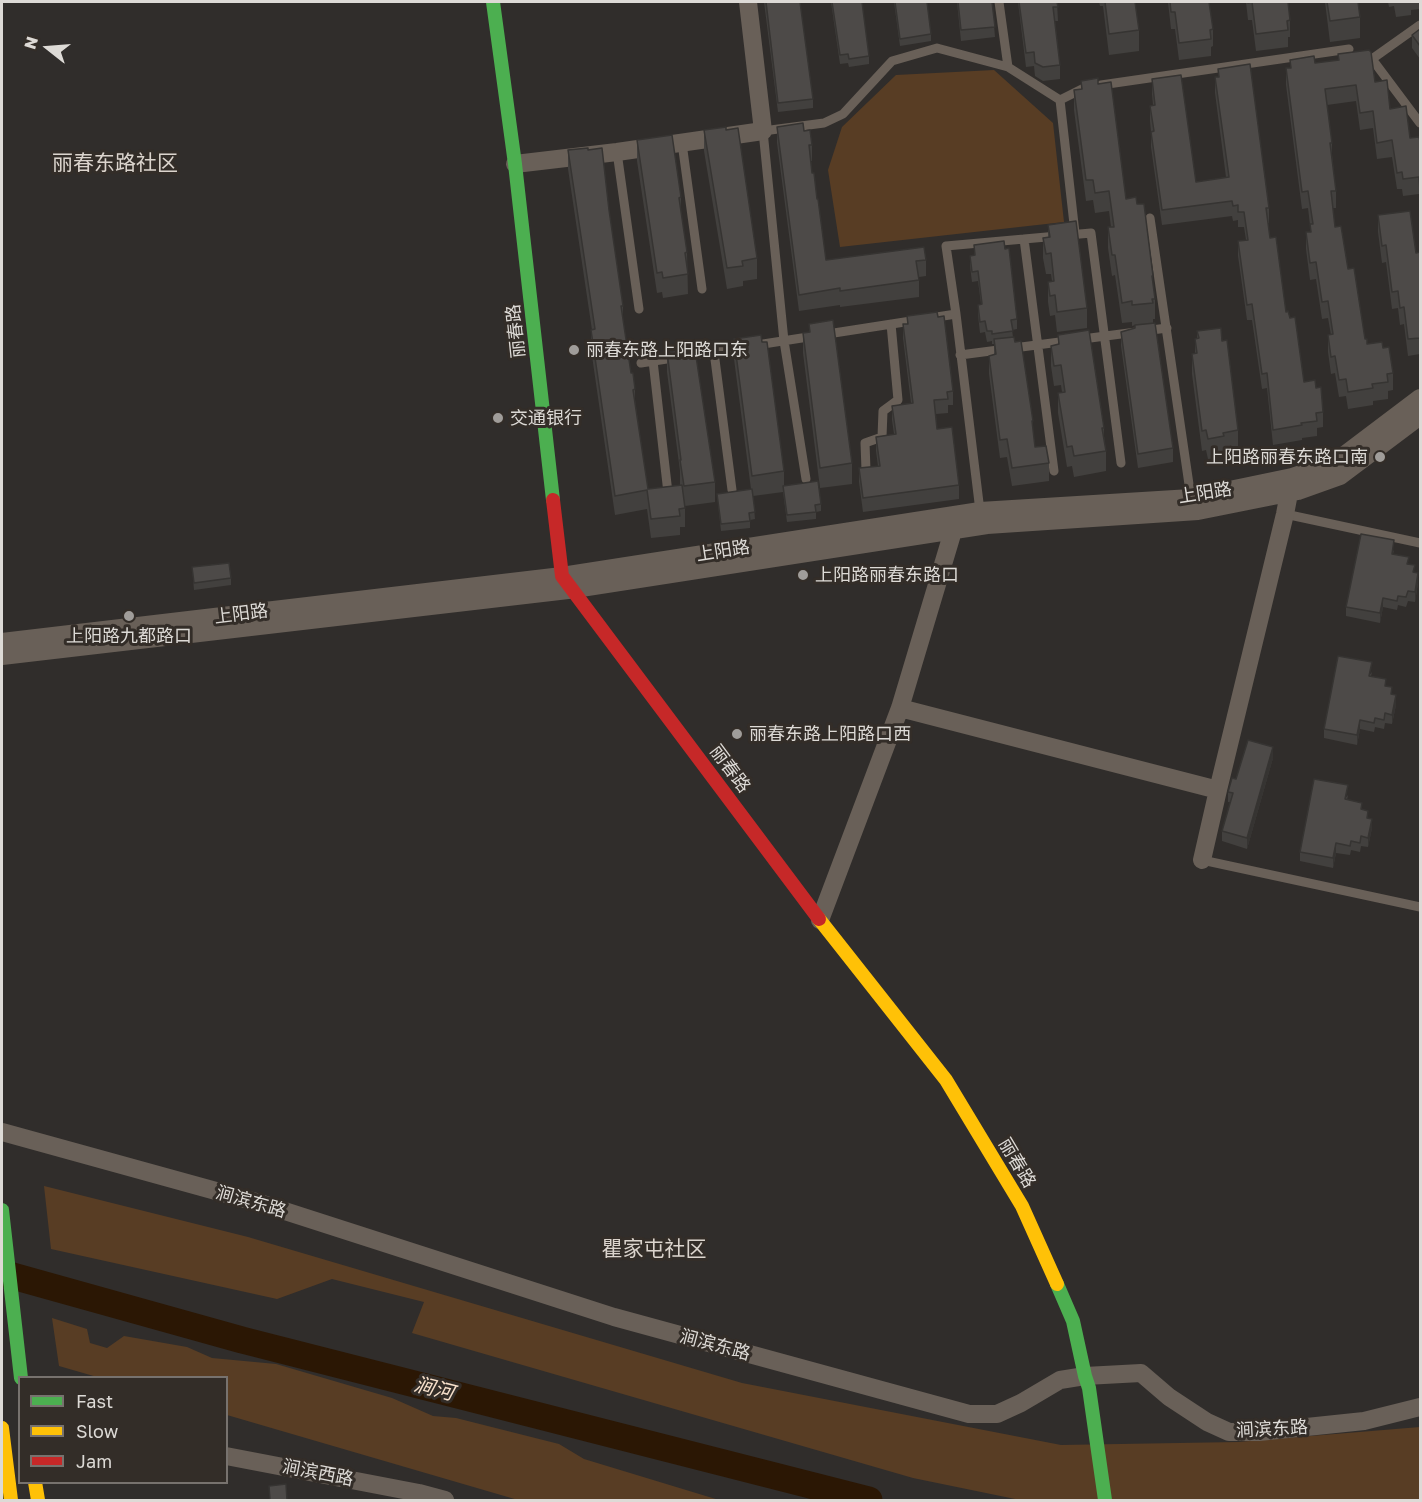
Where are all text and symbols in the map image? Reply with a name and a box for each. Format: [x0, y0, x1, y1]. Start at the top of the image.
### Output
north arrow [18, 18, 78, 78]
text: N [19, 34, 42, 51]
district label: 丽春东路社区 [52, 150, 178, 176]
street label: 丽春路 [502, 303, 530, 359]
place label: 丽春东路上阳路口东 [586, 339, 748, 361]
marker: 丽春东路上阳路口东 [567, 343, 581, 357]
place label: 交通银行 [510, 407, 582, 429]
marker: 交通银行 [491, 411, 505, 425]
place label: 上阳路丽春东路口南 [1206, 446, 1368, 468]
marker: 上阳路丽春东路口南 [1373, 450, 1387, 464]
street label: 上阳路 [1177, 478, 1233, 508]
street label: 上阳路 [695, 536, 751, 566]
place label: 上阳路丽春东路口 [815, 564, 959, 586]
marker: 上阳路丽春东路口 [796, 568, 810, 582]
street label: 上阳路 [213, 600, 269, 628]
marker: 上阳路九都路口 [122, 609, 136, 623]
place label: 上阳路九都路口 [66, 625, 192, 647]
place label: 丽春东路上阳路口西 [749, 723, 911, 745]
marker: 丽春东路上阳路口西 [730, 727, 744, 741]
street label: 丽春路 [705, 741, 755, 797]
street label: 丽春路 [994, 1134, 1040, 1192]
street label: 涧滨东路 [213, 1182, 289, 1222]
district label: 瞿家屯社区 [602, 1236, 706, 1262]
street label: 涧滨东路 [677, 1325, 753, 1365]
water label: 涧河 [412, 1373, 456, 1405]
legend [18, 1376, 228, 1484]
text: Fast [76, 1390, 113, 1412]
street label: 涧滨东路 [1235, 1416, 1309, 1442]
text: Slow [76, 1420, 118, 1442]
text: Jam [76, 1450, 112, 1472]
street label: 涧滨西路 [281, 1456, 355, 1490]

